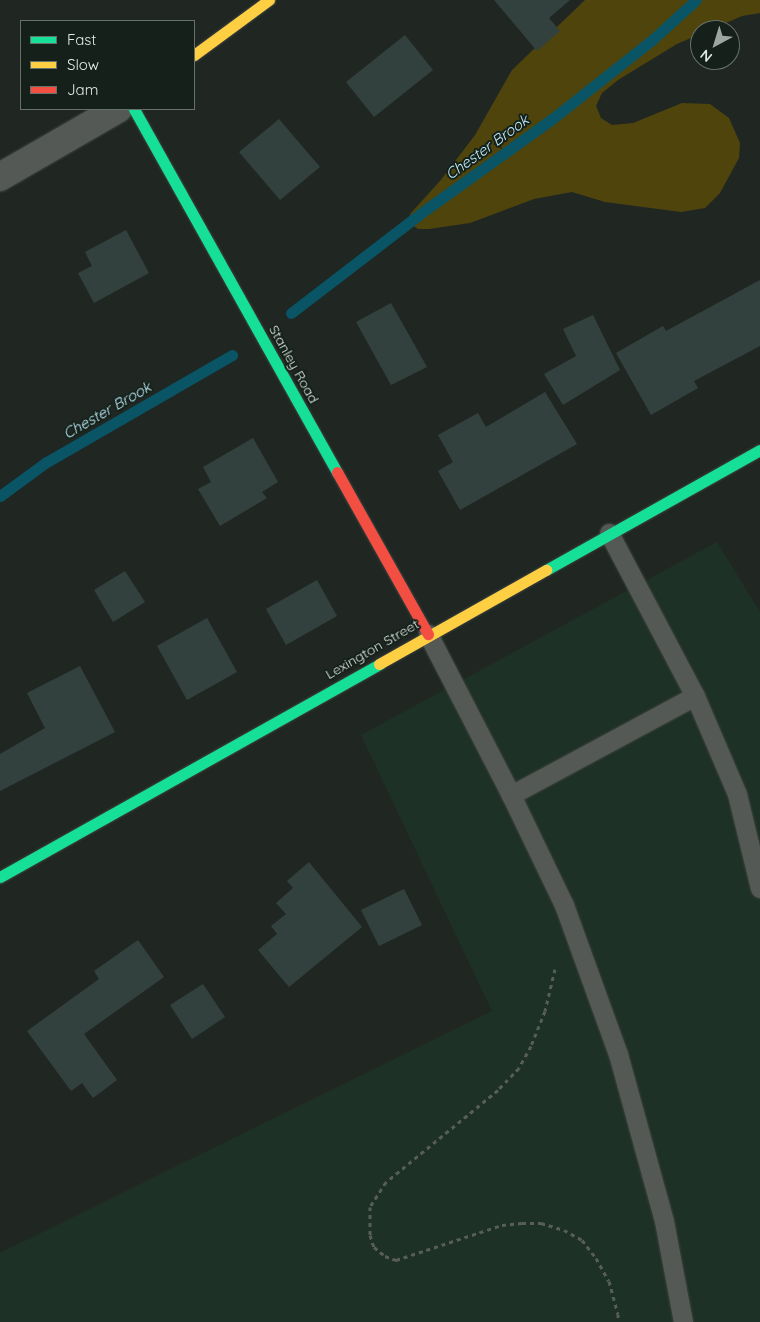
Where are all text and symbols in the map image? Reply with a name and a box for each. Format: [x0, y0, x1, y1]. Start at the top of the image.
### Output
legend [20, 20, 195, 110]
north arrow [690, 20, 740, 70]
text: Fast [67, 30, 96, 49]
text: N [697, 46, 716, 66]
text: Slow [67, 55, 99, 74]
text: Jam [67, 80, 98, 99]
water label: Chester Brook [442, 111, 532, 183]
street label: Stanley Road [266, 322, 322, 406]
water label: Chester Brook [60, 378, 154, 442]
street label: Lexington Street [322, 615, 422, 683]

